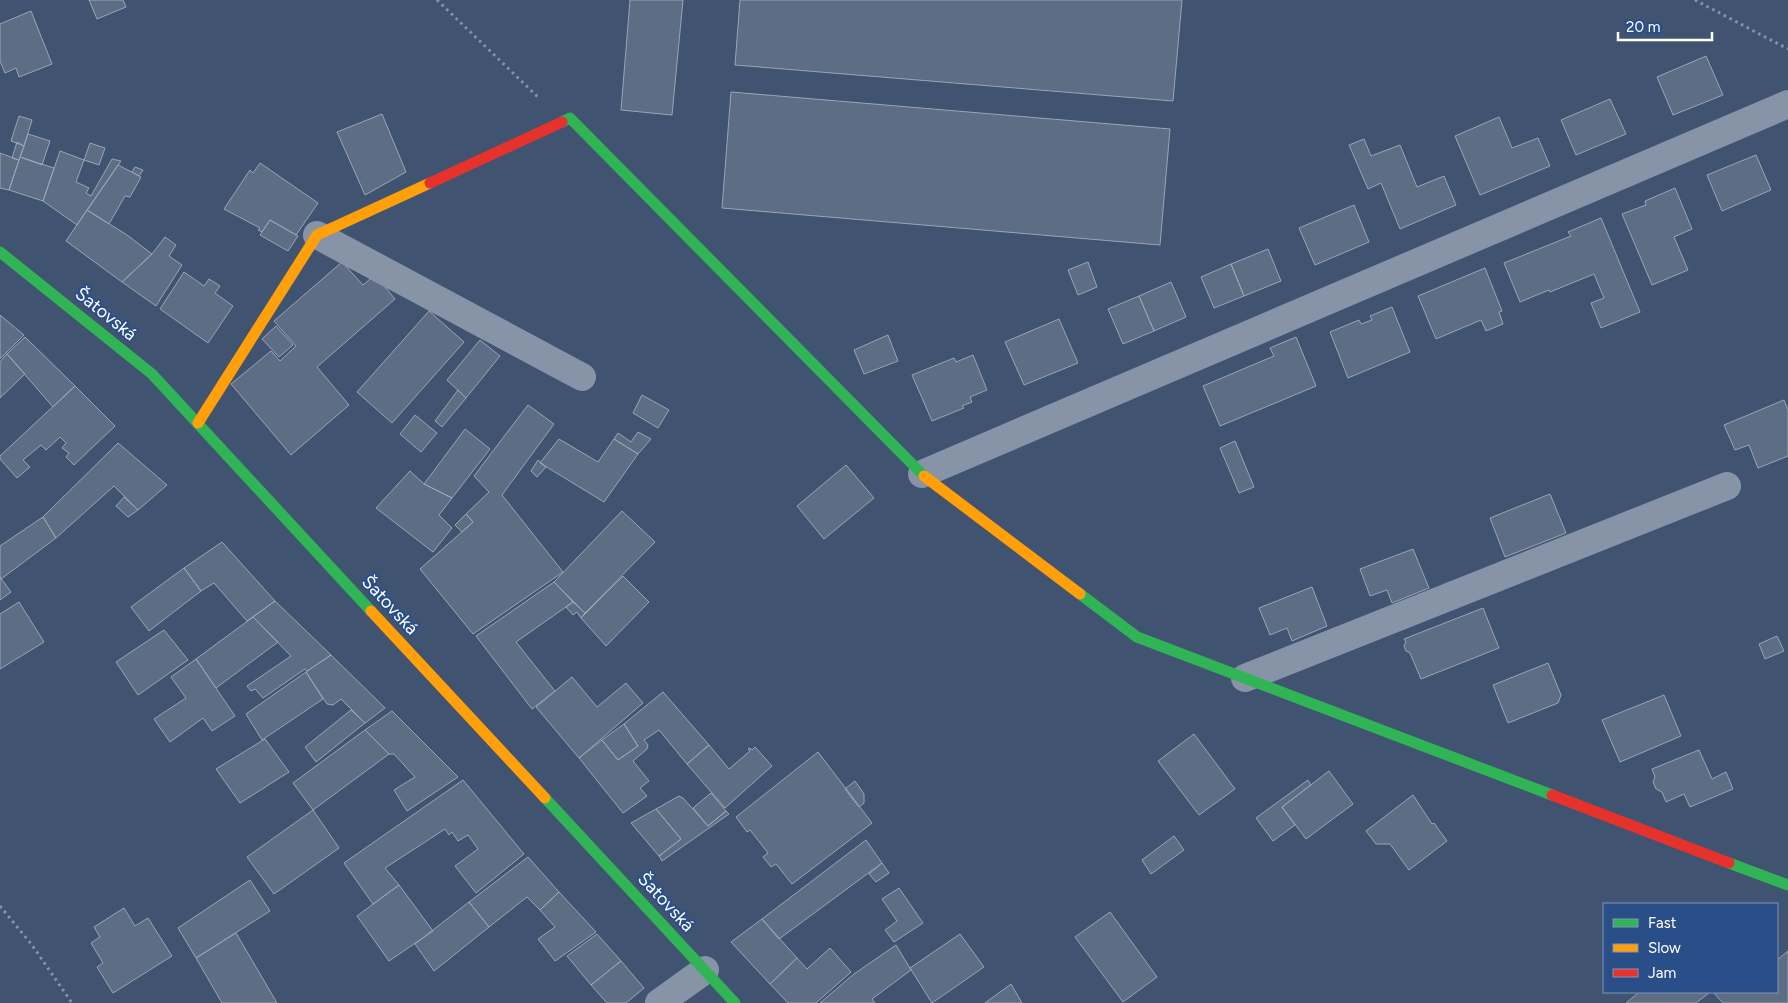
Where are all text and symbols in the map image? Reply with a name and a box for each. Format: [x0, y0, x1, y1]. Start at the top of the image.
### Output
scale bar [1618, 10, 1712, 42]
text: 20 m [1626, 18, 1660, 36]
street label: Šatovská [71, 283, 141, 345]
street label: Šatovská [357, 571, 423, 639]
street label: Šatovská [633, 868, 699, 936]
legend [1603, 903, 1778, 993]
text: Fast [1648, 914, 1677, 932]
text: Slow [1648, 939, 1681, 957]
text: Jam [1648, 964, 1676, 982]

